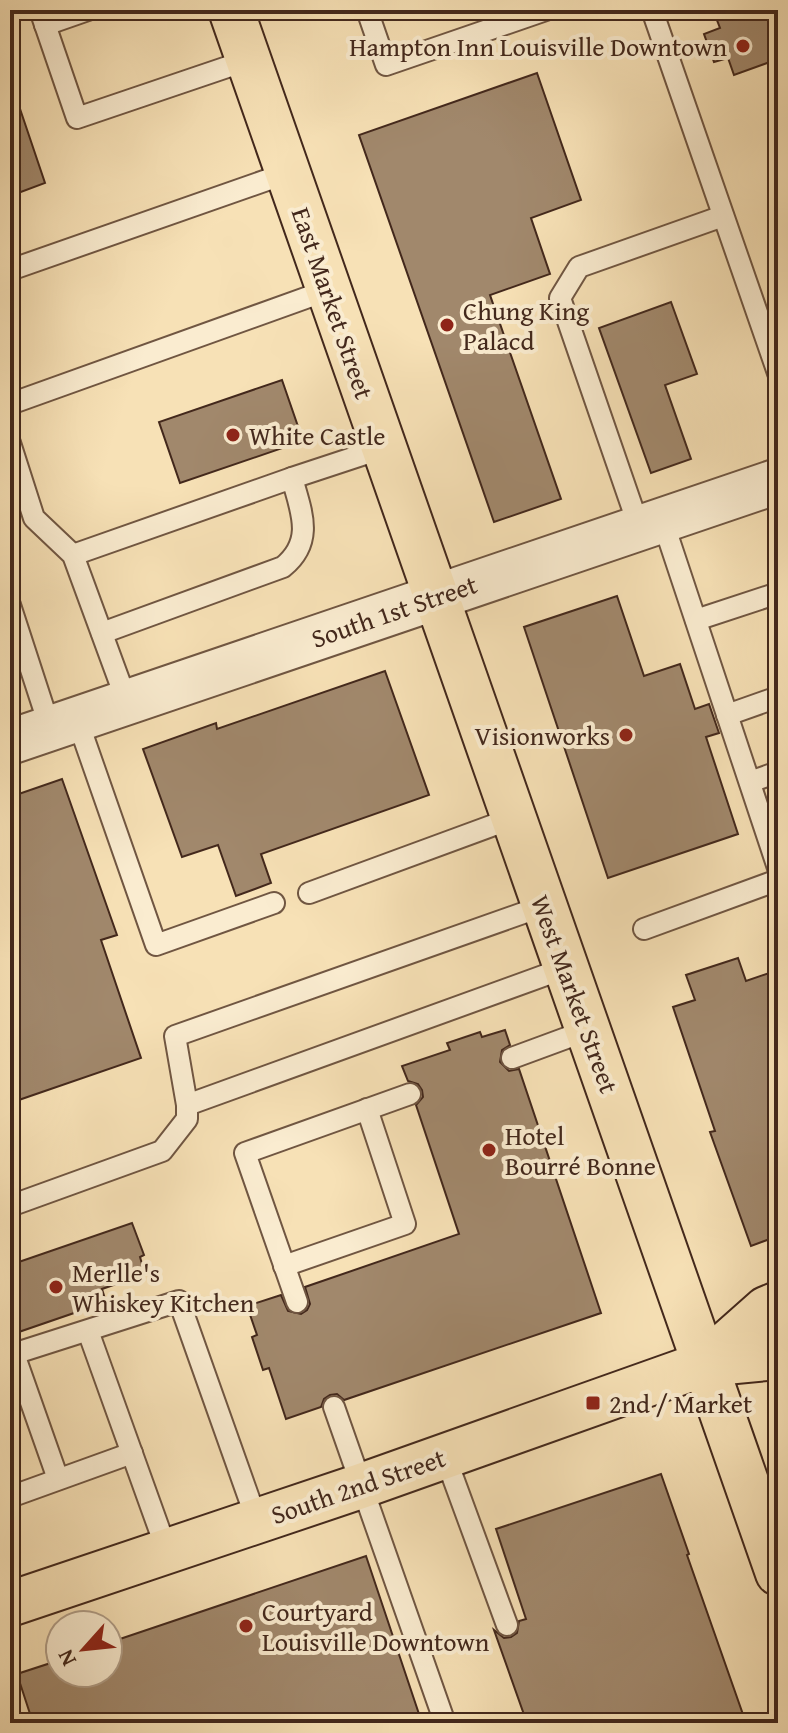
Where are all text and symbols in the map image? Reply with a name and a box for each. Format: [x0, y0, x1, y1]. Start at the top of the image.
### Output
place label: Hampton Inn Louisville Downtown [349, 27, 727, 66]
marker: Hampton Inn Louisville Downtown [734, 37, 752, 55]
street label: East Market Street [282, 202, 384, 404]
place label: Chung King Palacd [463, 291, 589, 360]
marker: Chung King Palacd [438, 316, 456, 334]
place label: White Castle [249, 416, 386, 455]
marker: White Castle [224, 426, 242, 444]
street label: South 1st Street [306, 564, 482, 658]
place label: Visionworks [475, 716, 610, 755]
marker: Visionworks [617, 726, 635, 744]
street label: West Market Street [521, 889, 629, 1099]
place label: Hotel Bourré Bonne [505, 1116, 656, 1185]
marker: Hotel Bourré Bonne [480, 1141, 498, 1159]
place label: Merlle's Whiskey Kitchen [72, 1253, 255, 1322]
marker: Merlle's Whiskey Kitchen [47, 1278, 65, 1296]
place label: 2nd / Market [609, 1384, 752, 1423]
marker: 2nd / Market [584, 1394, 602, 1412]
street label: South 2nd Street [266, 1438, 450, 1534]
place label: Courtyard Louisville Downtown [262, 1592, 490, 1661]
north arrow [44, 1609, 124, 1689]
marker: Courtyard Louisville Downtown [237, 1617, 255, 1635]
text: N [48, 1644, 84, 1672]

